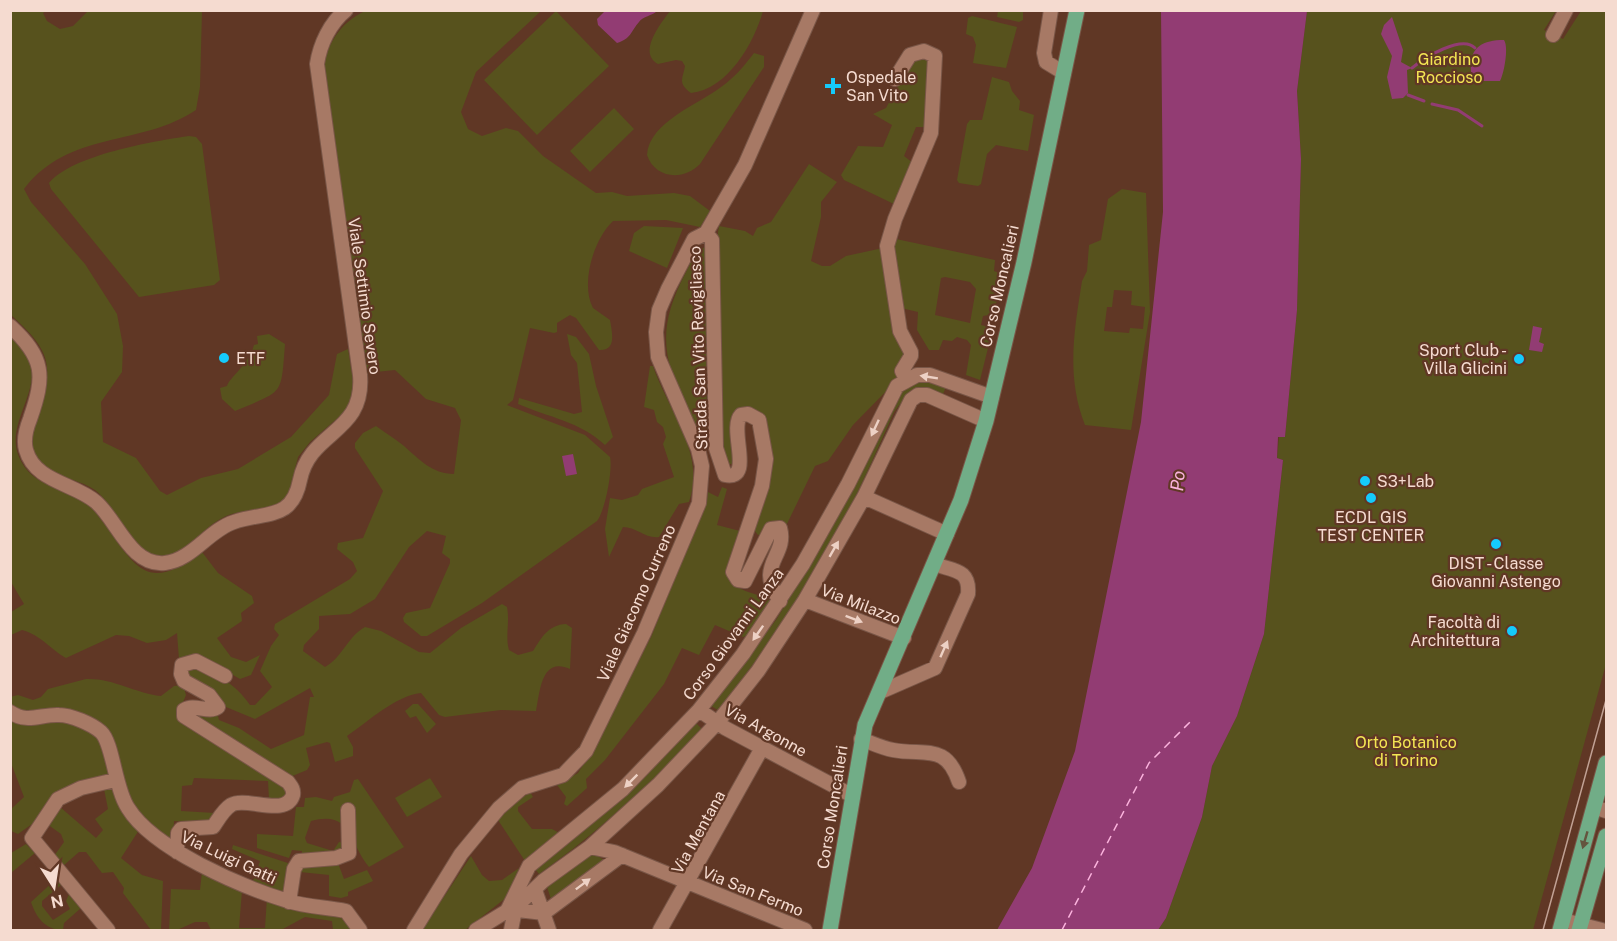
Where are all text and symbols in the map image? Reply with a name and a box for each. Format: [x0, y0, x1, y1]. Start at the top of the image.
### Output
park label: Giardino Roccioso [1416, 50, 1482, 87]
place label: Ospedale San Vito [846, 68, 916, 105]
marker: Ospedale San Vito [824, 77, 842, 95]
street label: Viale Settimio Severo [344, 216, 385, 376]
street label: Corso Moncalieri [976, 223, 1023, 349]
street label: Strada San Vito Revigliasco [685, 246, 712, 450]
place label: Sport Club - Villa Glicini [1419, 341, 1507, 378]
place label: ETF [236, 349, 265, 368]
marker: ETF [217, 351, 231, 365]
marker: Sport Club - Villa Glicini [1512, 352, 1526, 366]
one-way arrow [920, 372, 939, 381]
one-way arrow [870, 419, 879, 436]
water label: Po [1166, 470, 1189, 492]
place label: S3+Lab [1377, 472, 1434, 491]
marker: S3+Lab [1358, 474, 1372, 488]
marker: ECDL GIS TEST CENTER [1364, 491, 1378, 505]
place label: ECDL GIS TEST CENTER [1318, 508, 1424, 545]
street label: Viale Giacomo Curreno [593, 522, 680, 685]
marker: DIST - Classe Giovanni Astengo [1489, 537, 1503, 551]
one-way arrow [829, 540, 839, 557]
place label: DIST - Classe Giovanni Astengo [1431, 554, 1561, 591]
street label: Corso Giovanni Lanza [679, 565, 788, 704]
street label: Via Milazzo [818, 581, 903, 628]
place label: Facoltà di Architettura [1410, 613, 1500, 650]
one-way arrow [846, 614, 864, 624]
marker: Facoltà di Architettura [1505, 624, 1519, 638]
one-way arrow [752, 625, 764, 641]
one-way arrow [939, 640, 949, 658]
street label: Via Argonne [721, 700, 810, 761]
park label: Orto Botanico di Torino [1355, 733, 1457, 770]
street label: Corso Moncalieri [813, 744, 852, 870]
one-way arrow [623, 774, 638, 788]
street label: Via Mentana [668, 787, 729, 877]
street label: Via Luigi Gatti [178, 827, 280, 888]
one-way arrow [1580, 831, 1589, 849]
north arrow [24, 857, 84, 917]
street label: Via San Fermo [699, 863, 806, 920]
one-way arrow [574, 878, 590, 890]
text: N [49, 891, 65, 912]

